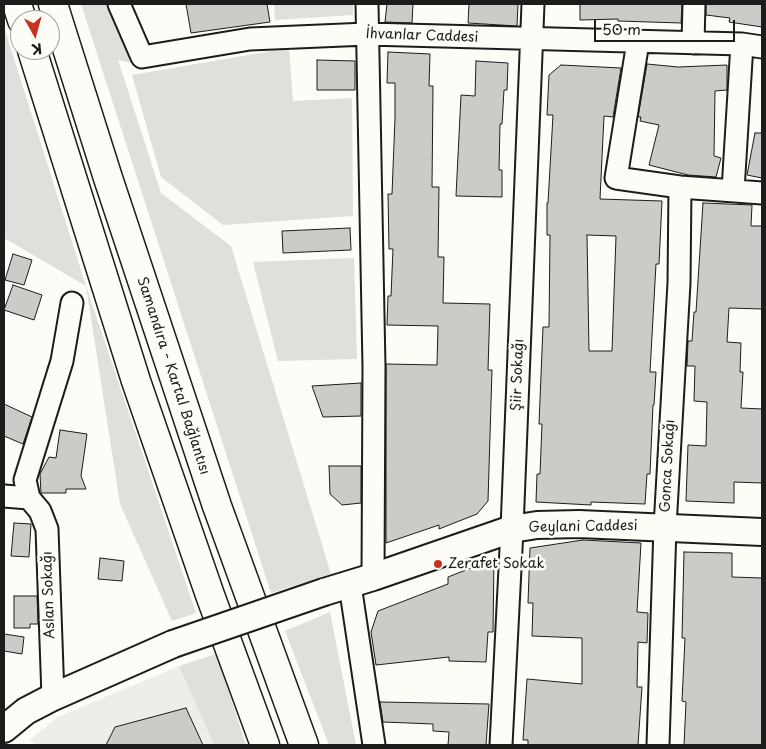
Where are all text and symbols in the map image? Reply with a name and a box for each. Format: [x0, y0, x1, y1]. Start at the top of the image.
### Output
north arrow [10, 10, 60, 60]
scale bar [596, 10, 737, 42]
text: 50 m [602, 17, 641, 40]
street label: İhvanlar Caddesi [365, 26, 479, 46]
text: K [30, 38, 43, 60]
street label: Samandıra - Kartal Bağlantısı [133, 275, 213, 477]
street label: Şiir Sokağı [508, 339, 528, 411]
street label: Gonca Sokağı [657, 419, 679, 513]
street label: Geylani Caddesi [528, 518, 638, 536]
street label: Aslan Sokağı [39, 551, 59, 639]
place label: Zerafet Sokak [448, 556, 545, 572]
marker: Zerafet Sokak [432, 558, 444, 570]

